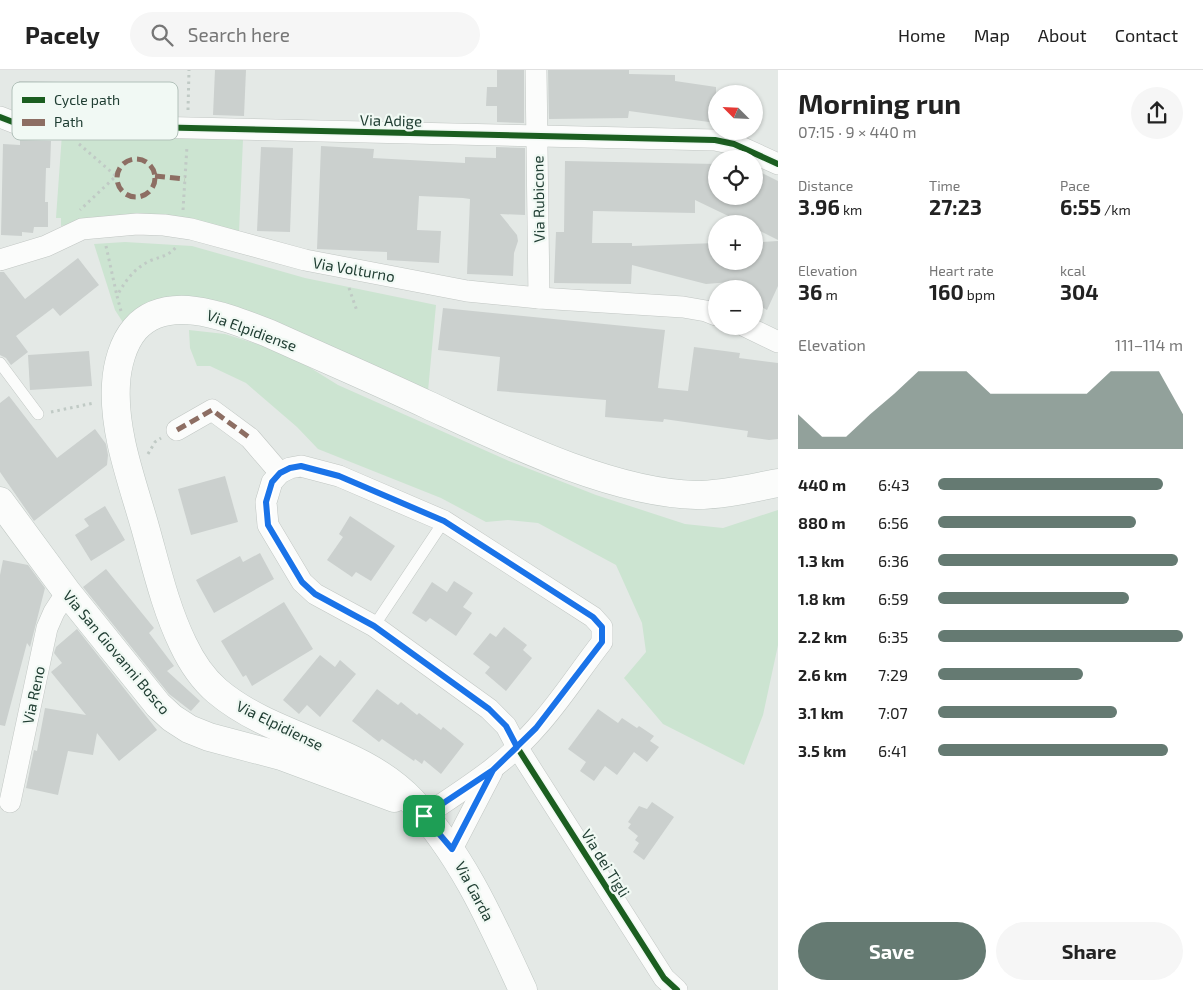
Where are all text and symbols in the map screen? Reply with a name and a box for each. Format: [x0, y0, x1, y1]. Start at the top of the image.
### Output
search box [130, 12, 480, 57]
text: Pacely [25, 20, 100, 49]
icon: search [148, 21, 176, 49]
text: Search here [188, 23, 290, 46]
text: Home [898, 24, 946, 46]
text: Map [974, 24, 1010, 46]
text: About [1038, 24, 1087, 46]
text: Contact [1115, 24, 1178, 46]
legend [12, 82, 178, 140]
north arrow [708, 85, 762, 140]
map controls [708, 85, 763, 335]
text: Morning run [798, 86, 961, 120]
button: share [1131, 87, 1183, 139]
text: Cycle path [54, 91, 120, 108]
street label: Via Adige [360, 110, 422, 130]
text: Path [54, 113, 83, 130]
text: 07:15 · 9 × 440 m [798, 122, 916, 141]
button: locate [708, 150, 763, 205]
street label: Via Rubicone [528, 155, 548, 243]
text: Distance [798, 177, 853, 194]
text: Time [929, 177, 960, 194]
text: Pace [1060, 177, 1090, 194]
text: 3.96 [798, 194, 840, 219]
text: 27:23 [929, 194, 982, 219]
text: 6:55 [1060, 194, 1101, 219]
text: km [840, 201, 862, 218]
text: /km [1101, 201, 1131, 218]
button: + [708, 215, 763, 270]
street label: Via Volturno [312, 253, 396, 285]
text: Elevation [798, 262, 857, 279]
text: Heart rate [929, 262, 994, 279]
text: kcal [1060, 262, 1086, 279]
text: 36 [798, 279, 822, 304]
text: 160 [929, 279, 964, 304]
text: 304 [1060, 279, 1099, 304]
button: − [708, 280, 763, 335]
text: m [822, 286, 838, 303]
text: bpm [964, 286, 995, 303]
street label: Via Elpidiense [205, 305, 299, 355]
text: Elevation [798, 335, 866, 354]
text: 111–114 m [1115, 335, 1183, 354]
text: 440 m [798, 475, 846, 494]
text: 6:43 [878, 475, 910, 494]
text: 880 m [798, 513, 846, 532]
text: 6:56 [878, 513, 909, 532]
text: 1.3 km [798, 551, 844, 570]
text: 6:36 [878, 551, 909, 570]
street label: Via San Giovanni Bosco [60, 586, 174, 718]
text: 1.8 km [798, 589, 845, 608]
text: 6:59 [878, 589, 909, 608]
text: 2.2 km [798, 627, 847, 646]
text: 6:35 [878, 627, 908, 646]
street label: Via Reno [18, 664, 48, 726]
text: 2.6 km [798, 665, 847, 684]
text: 7:29 [878, 665, 908, 684]
street label: Via Elpidiense [234, 696, 326, 754]
text: 3.1 km [798, 703, 844, 722]
text: 7:07 [878, 703, 908, 722]
text: 3.5 km [798, 741, 846, 760]
text: 6:41 [878, 741, 907, 760]
pin [403, 795, 445, 837]
icon: arrive [410, 802, 438, 830]
street label: Via dei Tigli [578, 826, 634, 900]
street label: Via Garda [452, 858, 498, 924]
button: Save [798, 922, 986, 980]
button: Share [996, 922, 1183, 980]

